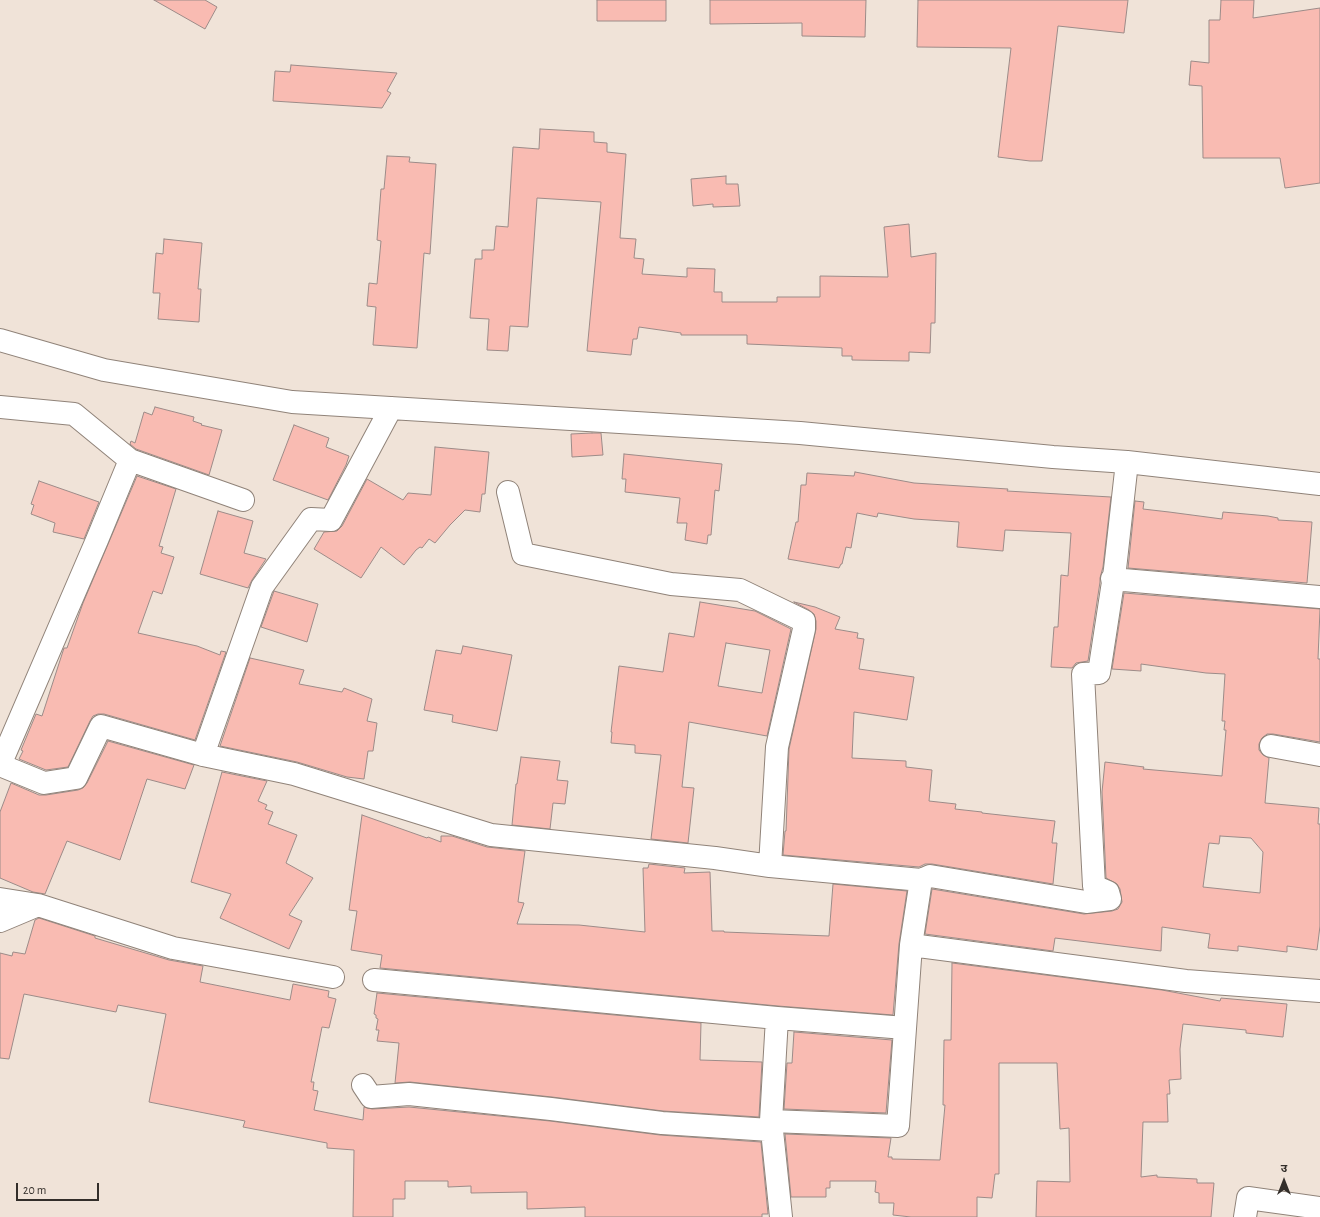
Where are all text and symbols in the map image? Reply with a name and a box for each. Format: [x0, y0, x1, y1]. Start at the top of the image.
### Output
north arrow [1264, 1161, 1304, 1201]
text: उ [1281, 1163, 1287, 1174]
scale bar [18, 1175, 101, 1201]
text: 20 m [23, 1184, 46, 1196]

